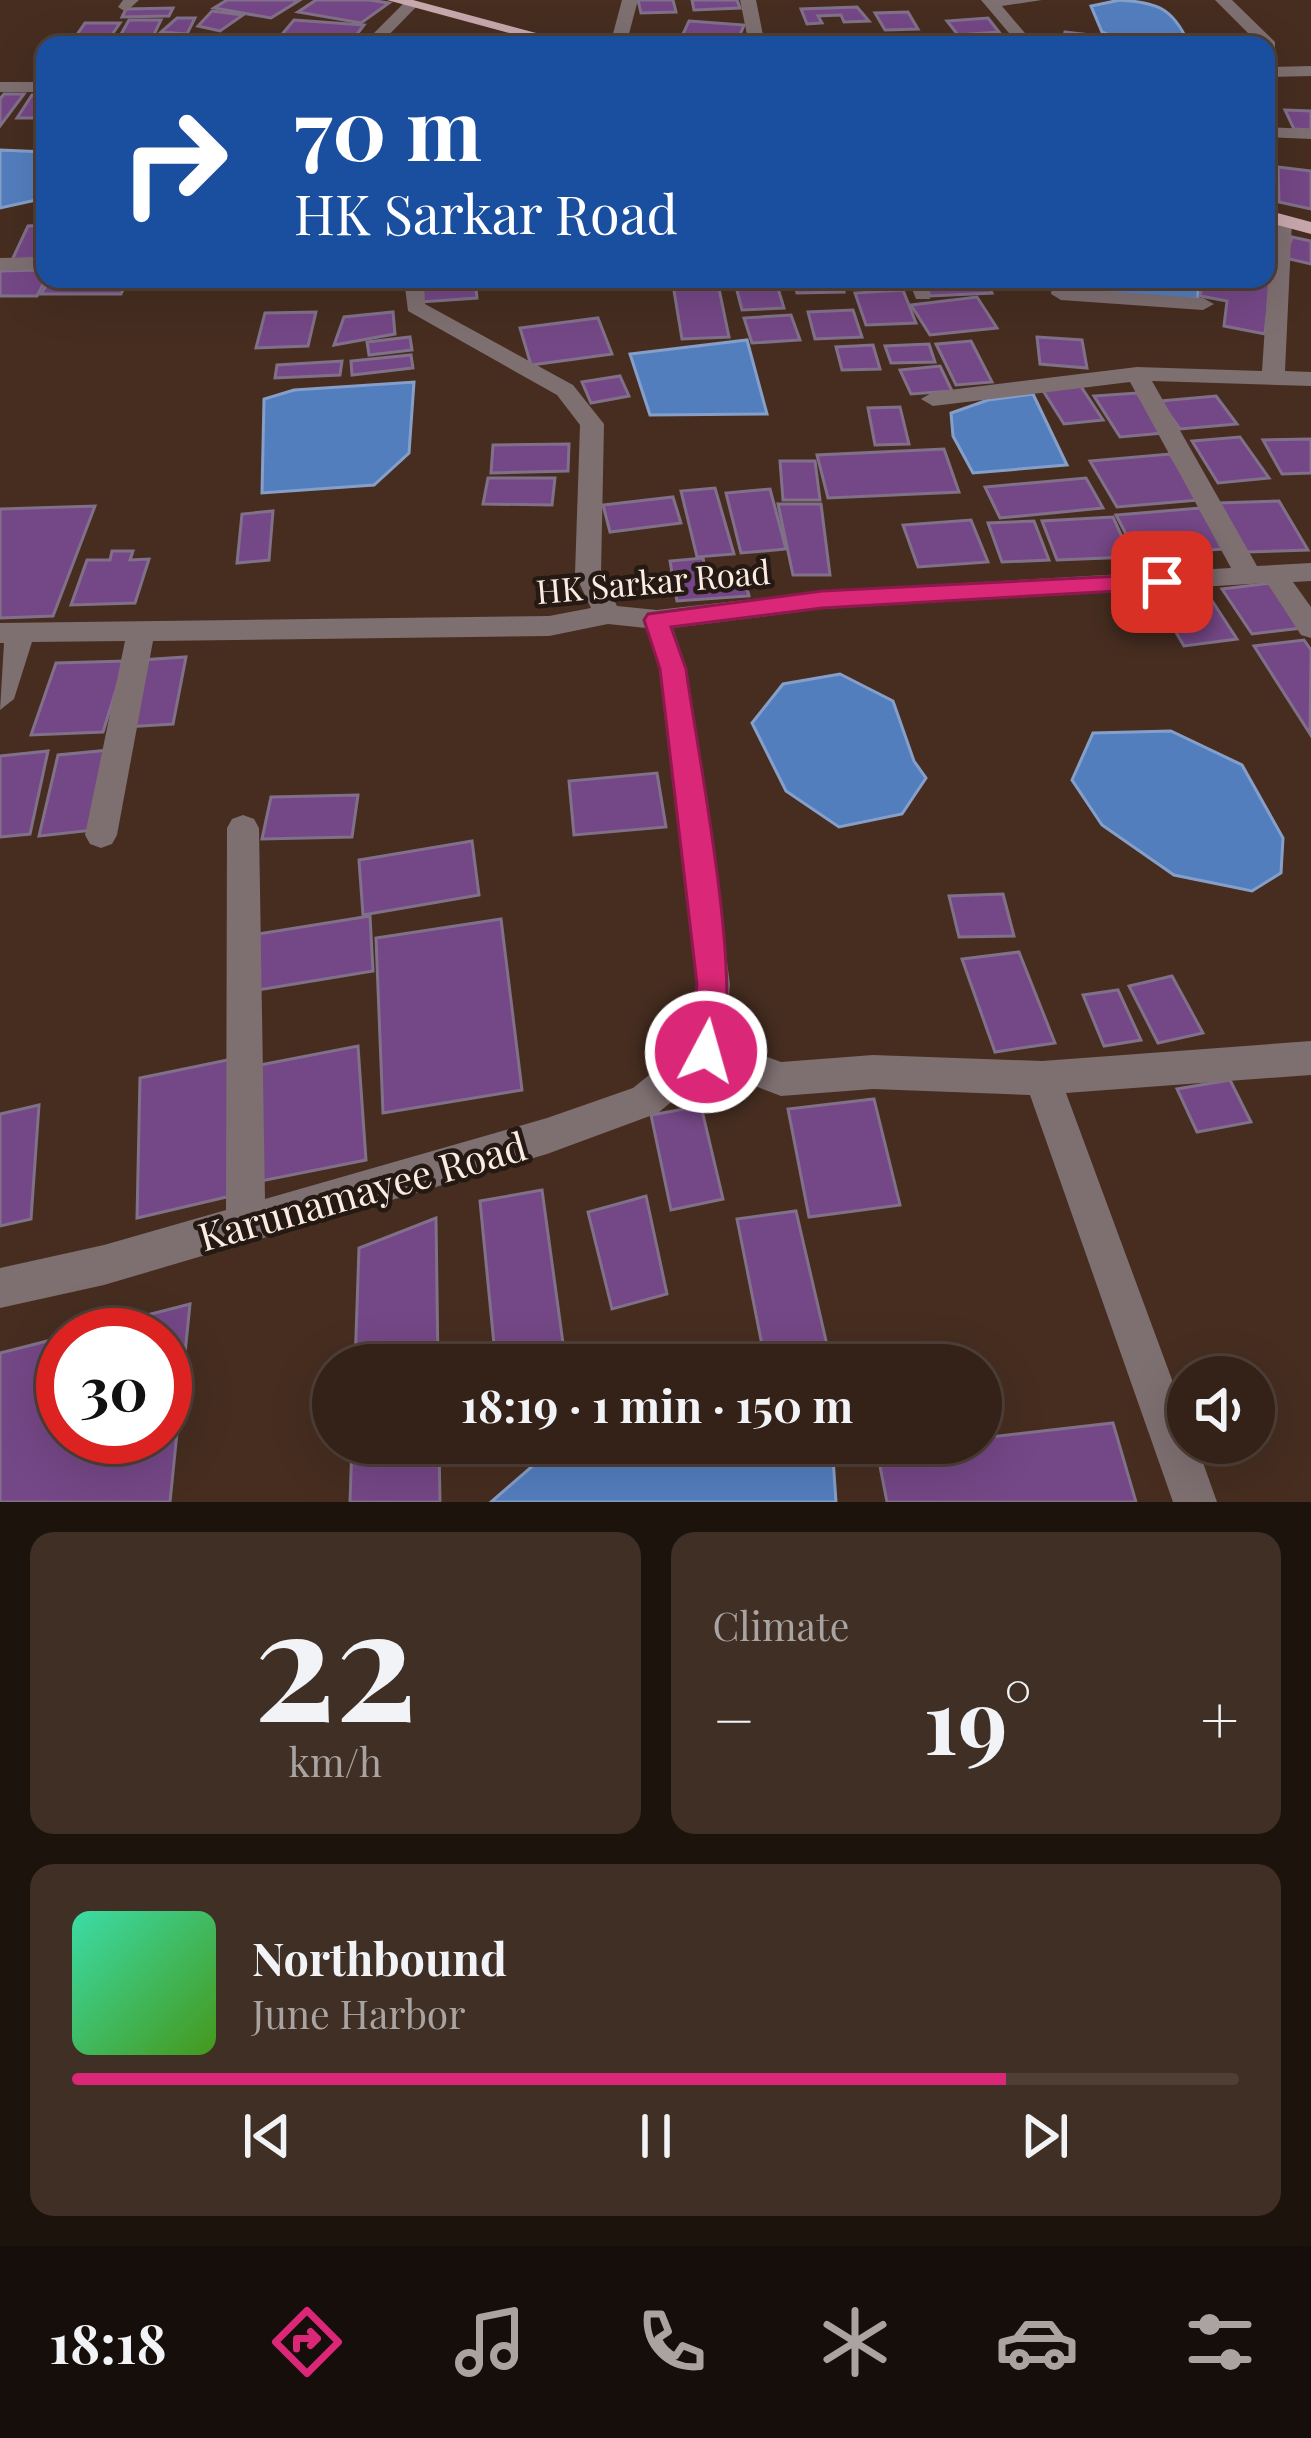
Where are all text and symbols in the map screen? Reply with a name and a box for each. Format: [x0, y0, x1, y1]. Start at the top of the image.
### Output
text: 70 m [294, 70, 482, 182]
icon: right [96, 84, 252, 240]
text: HK Sarkar Road [294, 177, 678, 249]
pin [1111, 531, 1213, 633]
street label: HK Sarkar Road [534, 548, 772, 612]
icon: arrive [1129, 549, 1195, 615]
position arrow [643, 989, 769, 1115]
street label: Karunamayee Road [192, 1118, 532, 1262]
speed limit sign: 30 [36, 1308, 192, 1464]
map controls [1167, 1356, 1275, 1464]
button: sound [1167, 1356, 1275, 1464]
text: 18:19 · 1 min · 150 m [461, 1374, 853, 1434]
text: 22 [254, 1553, 417, 1761]
text: Climate [713, 1599, 850, 1651]
text: 19° [923, 1658, 1032, 1778]
text: − [713, 1674, 755, 1762]
text: + [1200, 1674, 1239, 1762]
text: km/h [288, 1735, 382, 1787]
text: Northbound [252, 1927, 507, 1987]
text: June Harbor [252, 1987, 466, 2039]
icon: previous [234, 2103, 300, 2169]
icon: pause [623, 2103, 689, 2169]
icon: next [1012, 2103, 1078, 2169]
icon: directions [265, 2300, 349, 2384]
icon: music [448, 2300, 532, 2384]
icon: phone [630, 2300, 714, 2384]
icon: climate [813, 2300, 897, 2384]
icon: car [995, 2300, 1079, 2384]
icon: filters [1178, 2300, 1262, 2384]
text: 18:18 [49, 2306, 167, 2378]

